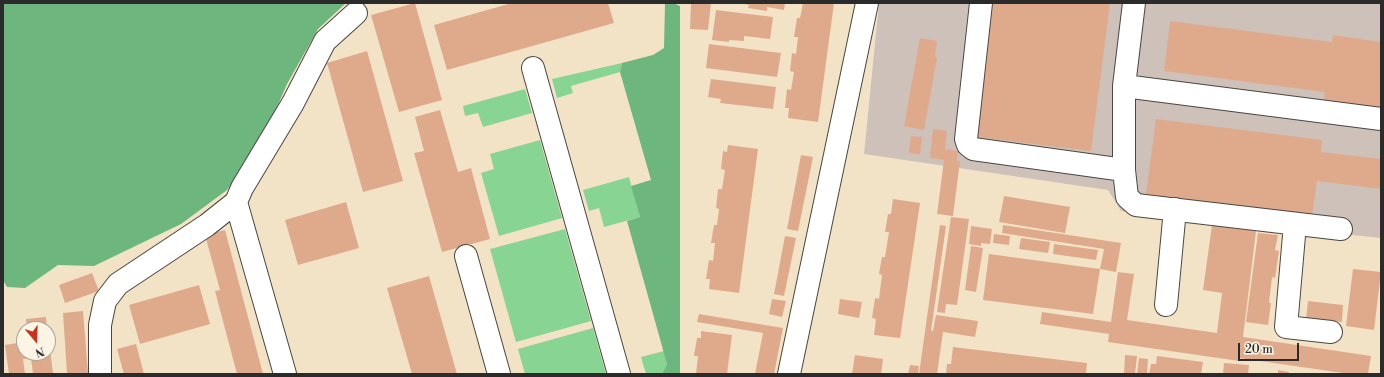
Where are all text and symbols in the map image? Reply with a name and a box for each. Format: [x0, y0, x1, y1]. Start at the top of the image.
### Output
north arrow [16, 321, 56, 361]
scale bar [1240, 335, 1301, 361]
text: 20 m [1245, 342, 1273, 357]
text: N [33, 343, 46, 359]

